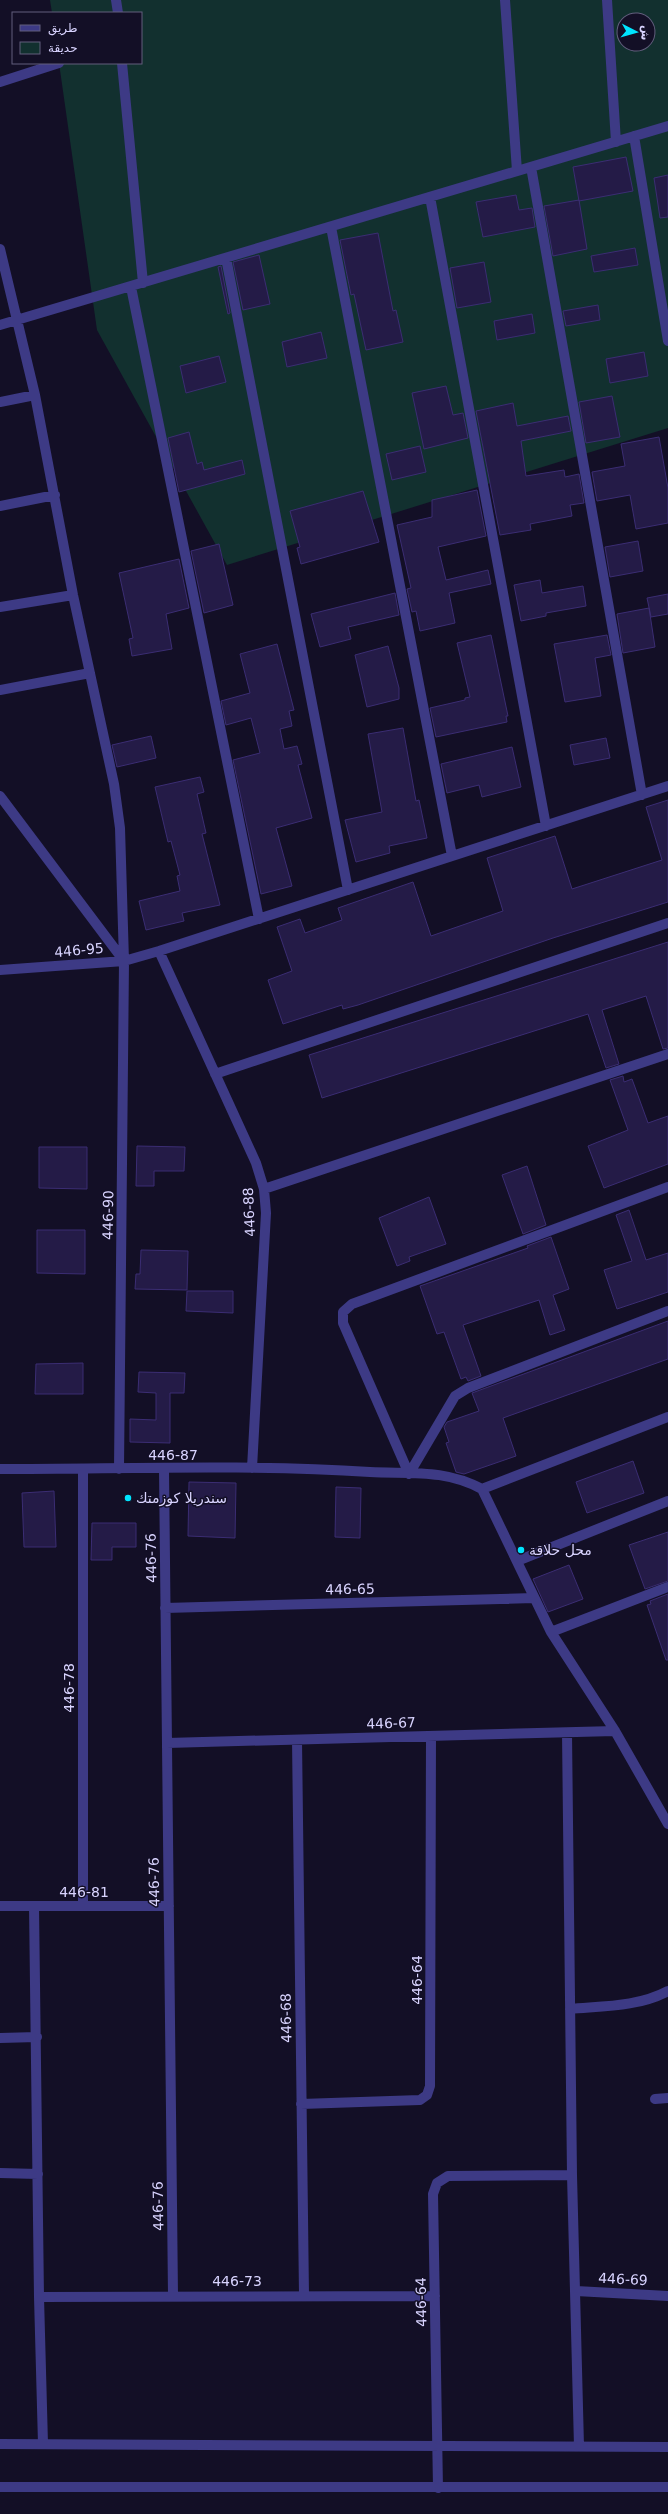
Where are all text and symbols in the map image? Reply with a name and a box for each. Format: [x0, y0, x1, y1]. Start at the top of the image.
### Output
legend [12, 12, 142, 64]
north arrow [616, 12, 656, 52]
text: طريق [48, 21, 78, 36]
text: ش [638, 25, 653, 41]
text: حديقة [48, 41, 78, 55]
street label: 446-95 [54, 940, 104, 960]
street label: 446-88 [240, 1187, 258, 1237]
street label: 446-90 [100, 1190, 116, 1240]
street label: 446-87 [148, 1447, 198, 1463]
place label: سندريلا كوزمتك [136, 1490, 227, 1507]
marker: سندريلا كوزمتك [123, 1493, 133, 1503]
street label: 446-76 [143, 1533, 159, 1583]
place label: محل حلاقة [529, 1542, 592, 1558]
marker: محل حلاقة [516, 1545, 526, 1555]
street label: 446-65 [325, 1581, 375, 1597]
street label: 446-78 [61, 1663, 77, 1713]
street label: 446-67 [366, 1714, 416, 1732]
street label: 446-76 [146, 1857, 162, 1907]
street label: 446-81 [59, 1884, 109, 1900]
street label: 446-64 [409, 1955, 425, 2005]
street label: 446-68 [278, 1993, 294, 2043]
street label: 446-76 [150, 2181, 166, 2231]
street label: 446-69 [598, 2270, 648, 2288]
street label: 446-73 [212, 2273, 262, 2289]
street label: 446-64 [413, 2277, 429, 2327]

